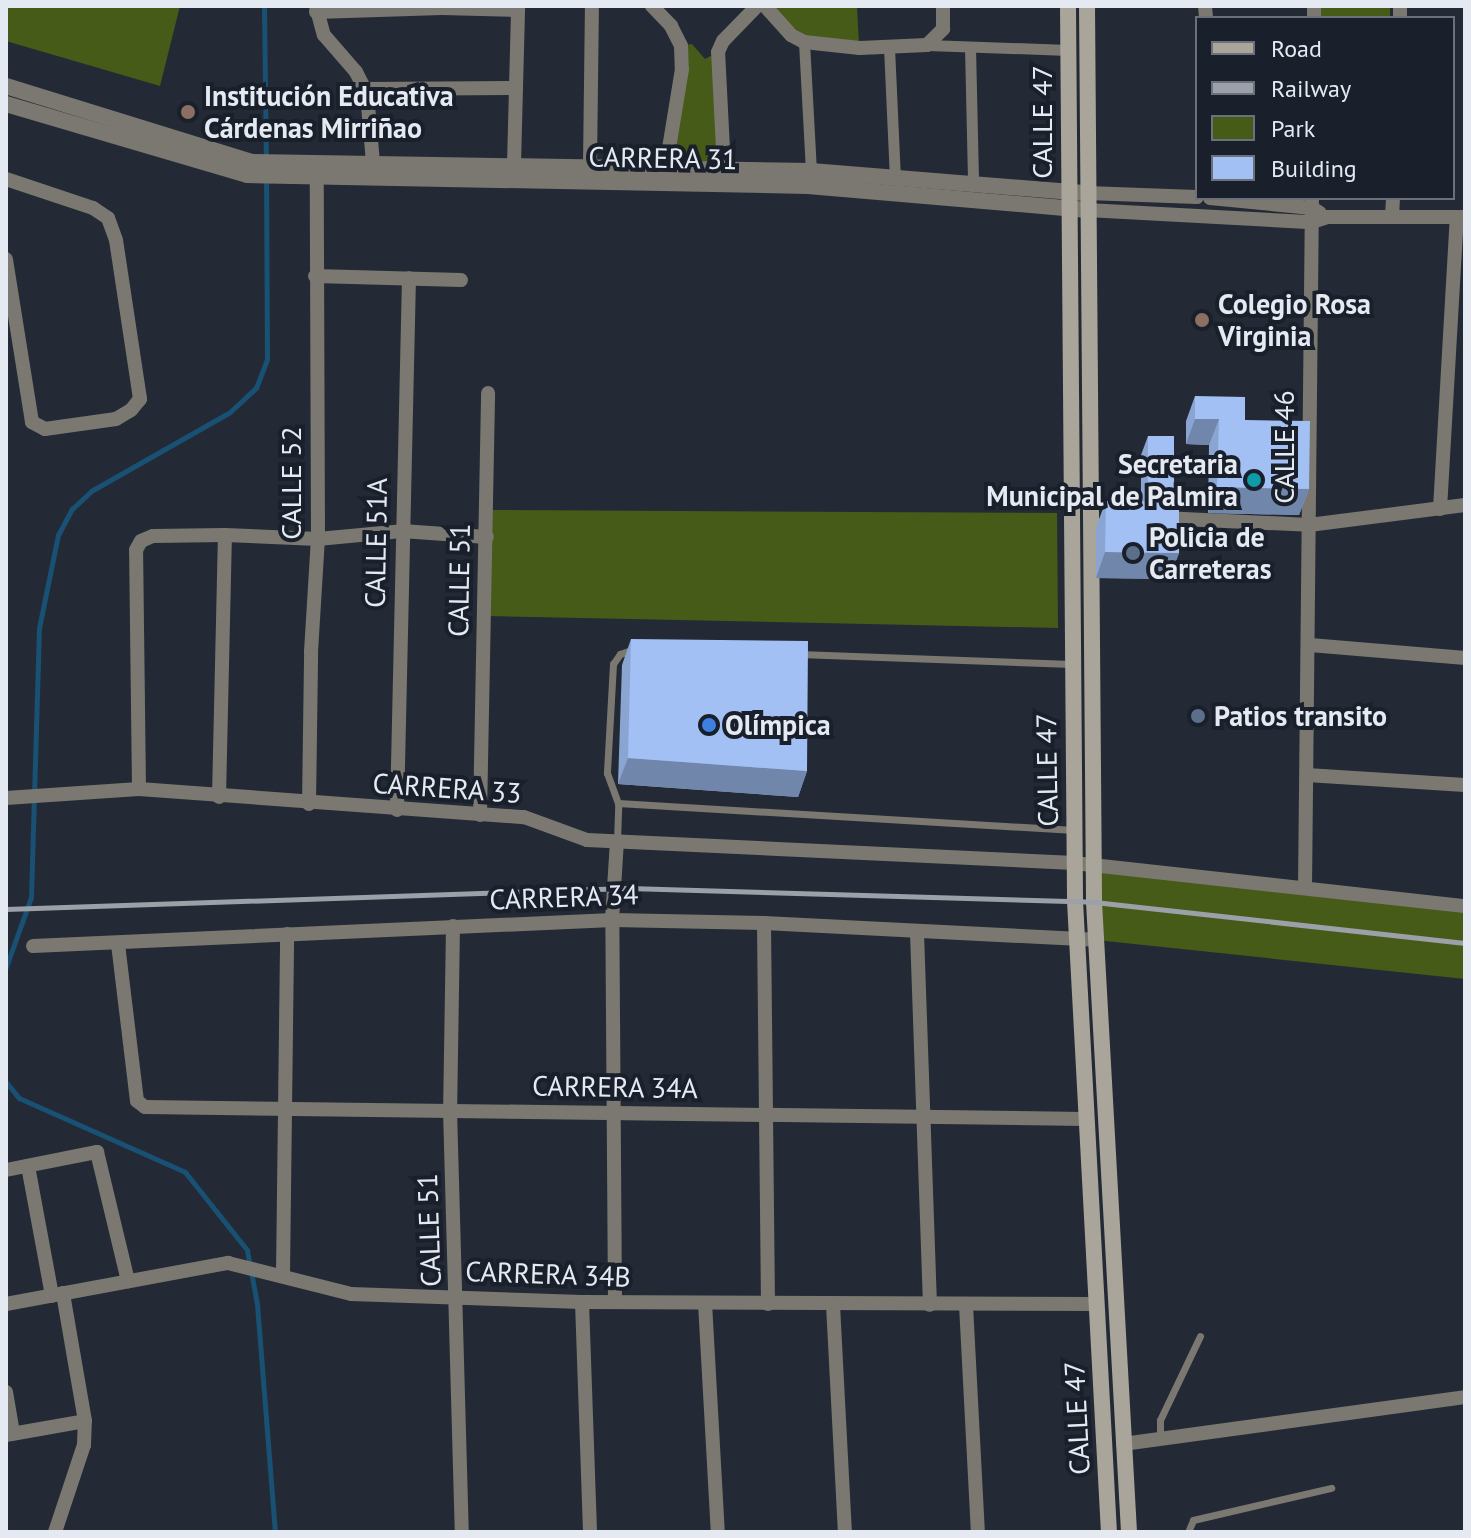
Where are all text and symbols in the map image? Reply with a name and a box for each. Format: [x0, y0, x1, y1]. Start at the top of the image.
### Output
legend [1195, 16, 1455, 200]
text: Road [1271, 33, 1322, 64]
street label: CALLE 47 [1025, 65, 1059, 179]
text: Railway [1271, 73, 1351, 104]
place label: Institución Educativa Cárdenas Mirriñao [204, 79, 454, 145]
marker: Institución Educativa Cárdenas Mirriñao [179, 103, 197, 121]
text: Park [1271, 113, 1315, 144]
street label: CARRERA 31 [588, 140, 738, 176]
text: Building [1271, 153, 1357, 184]
place label: Colegio Rosa Virginia [1218, 287, 1371, 353]
marker: Colegio Rosa Virginia [1193, 311, 1211, 329]
street label: CALLE 46 [1267, 390, 1301, 504]
street label: CALLE 52 [274, 426, 308, 540]
place label: Secretaria Municipal de Palmira [986, 447, 1238, 513]
marker: Secretaria Municipal de Palmira [1245, 471, 1263, 489]
street label: CALLE 51A [358, 478, 394, 608]
place label: Policia de Carreteras [1149, 520, 1271, 586]
street label: CALLE 51 [441, 523, 477, 637]
marker: Policia de Carreteras [1124, 544, 1142, 562]
place label: Patios transito [1214, 699, 1387, 733]
marker: Patios transito [1189, 707, 1207, 725]
place label: Olímpica [725, 708, 831, 742]
street label: CALLE 47 [1029, 713, 1065, 827]
marker: Olímpica [700, 716, 718, 734]
street label: CARRERA 33 [371, 766, 523, 810]
street label: CARRERA 34 [488, 878, 640, 916]
street label: CARRERA 34A [531, 1069, 699, 1105]
street label: CALLE 51 [410, 1173, 448, 1287]
street label: CARRERA 34B [464, 1254, 632, 1294]
street label: CALLE 47 [1057, 1360, 1097, 1476]

